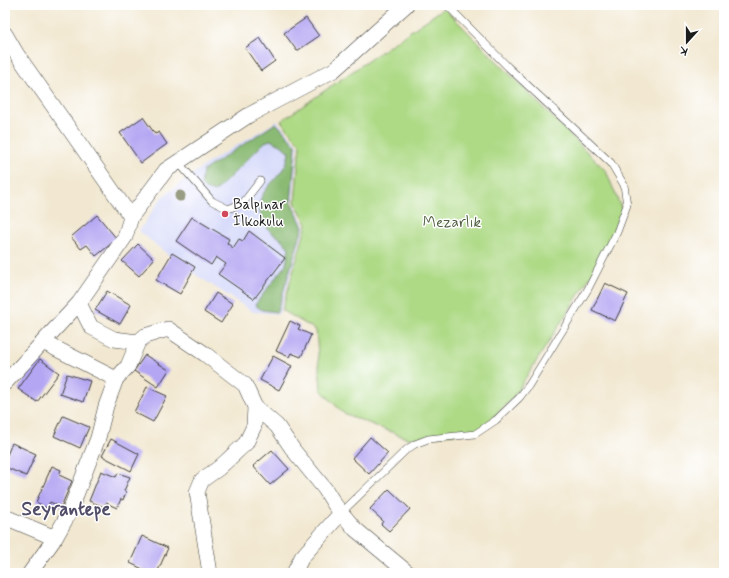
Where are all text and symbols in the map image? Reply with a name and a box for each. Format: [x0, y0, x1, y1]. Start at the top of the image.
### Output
north arrow [667, 22, 707, 62]
text: K [677, 42, 690, 58]
place label: Balpınar İlkokulu [233, 195, 286, 232]
marker: Balpınar İlkokulu [220, 209, 230, 219]
park label: Mezarlık [423, 213, 482, 233]
district label: Seyrantepe [21, 497, 111, 522]

